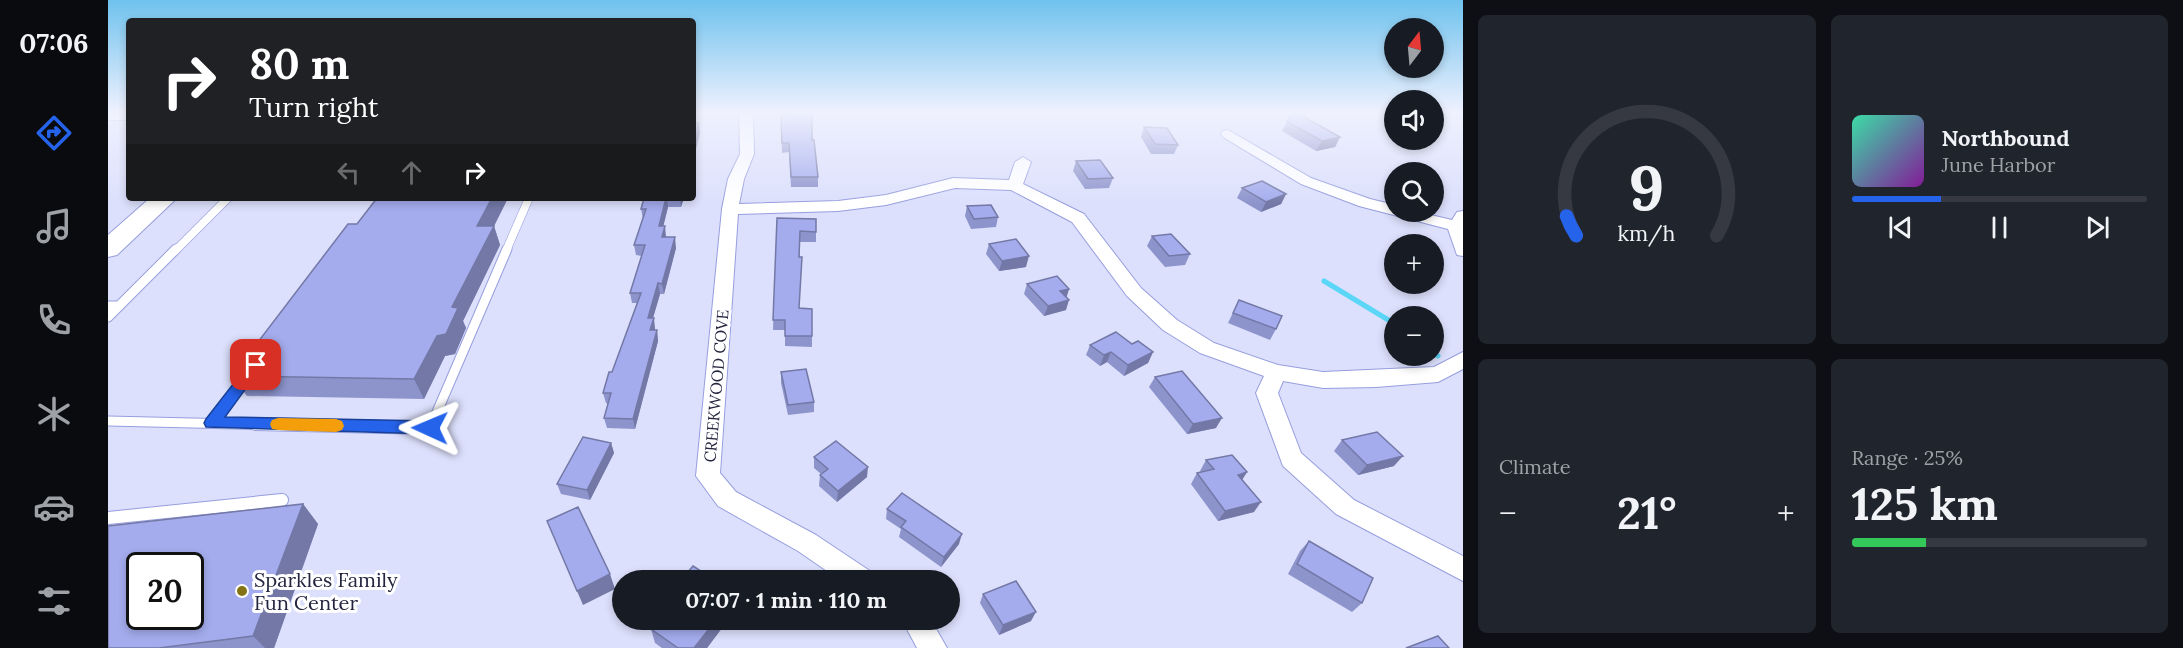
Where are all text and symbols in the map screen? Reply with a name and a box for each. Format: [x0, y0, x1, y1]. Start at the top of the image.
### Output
north arrow [1384, 18, 1444, 78]
map controls [1384, 18, 1444, 366]
text: 07:06 [19, 26, 89, 60]
text: 80 m [249, 37, 349, 91]
icon: right [150, 42, 228, 120]
text: Turn right [249, 90, 378, 124]
button: sound [1384, 90, 1444, 150]
icon: directions [33, 112, 75, 154]
text: Northbound [1942, 124, 2070, 152]
text: 9 [1629, 148, 1665, 228]
text: June Harbor [1942, 152, 2055, 177]
icon: left [332, 156, 365, 189]
icon: ahead [395, 156, 428, 189]
icon: right [458, 156, 491, 189]
button: search [1384, 162, 1444, 222]
icon: music [33, 205, 75, 247]
icon: previous [1884, 211, 1917, 244]
icon: pause [1983, 211, 2016, 244]
icon: next [2081, 211, 2114, 244]
text: km/h [1618, 220, 1676, 248]
button: + [1384, 234, 1444, 294]
icon: phone [33, 299, 75, 341]
button: − [1384, 306, 1444, 366]
street label: CREEKWOOD COVE [699, 309, 733, 463]
pin [230, 339, 281, 390]
icon: arrive [239, 348, 272, 381]
icon: climate [33, 393, 75, 435]
position arrow [398, 396, 462, 460]
text: Range · 25% [1852, 445, 1963, 470]
text: Climate [1499, 454, 1571, 479]
text: 125 km [1852, 475, 1998, 532]
text: 21° [1617, 484, 1676, 541]
icon: car [33, 486, 75, 528]
text: − [1499, 492, 1517, 534]
text: + [1777, 492, 1794, 534]
speed limit sign: 20 [126, 552, 204, 630]
place label: Sparkles Family Fun Center [254, 567, 398, 615]
icon: filters [33, 580, 75, 622]
marker: Sparkles Family Fun Center [235, 584, 249, 598]
text: 07:07 · 1 min · 110 m [685, 586, 887, 614]

